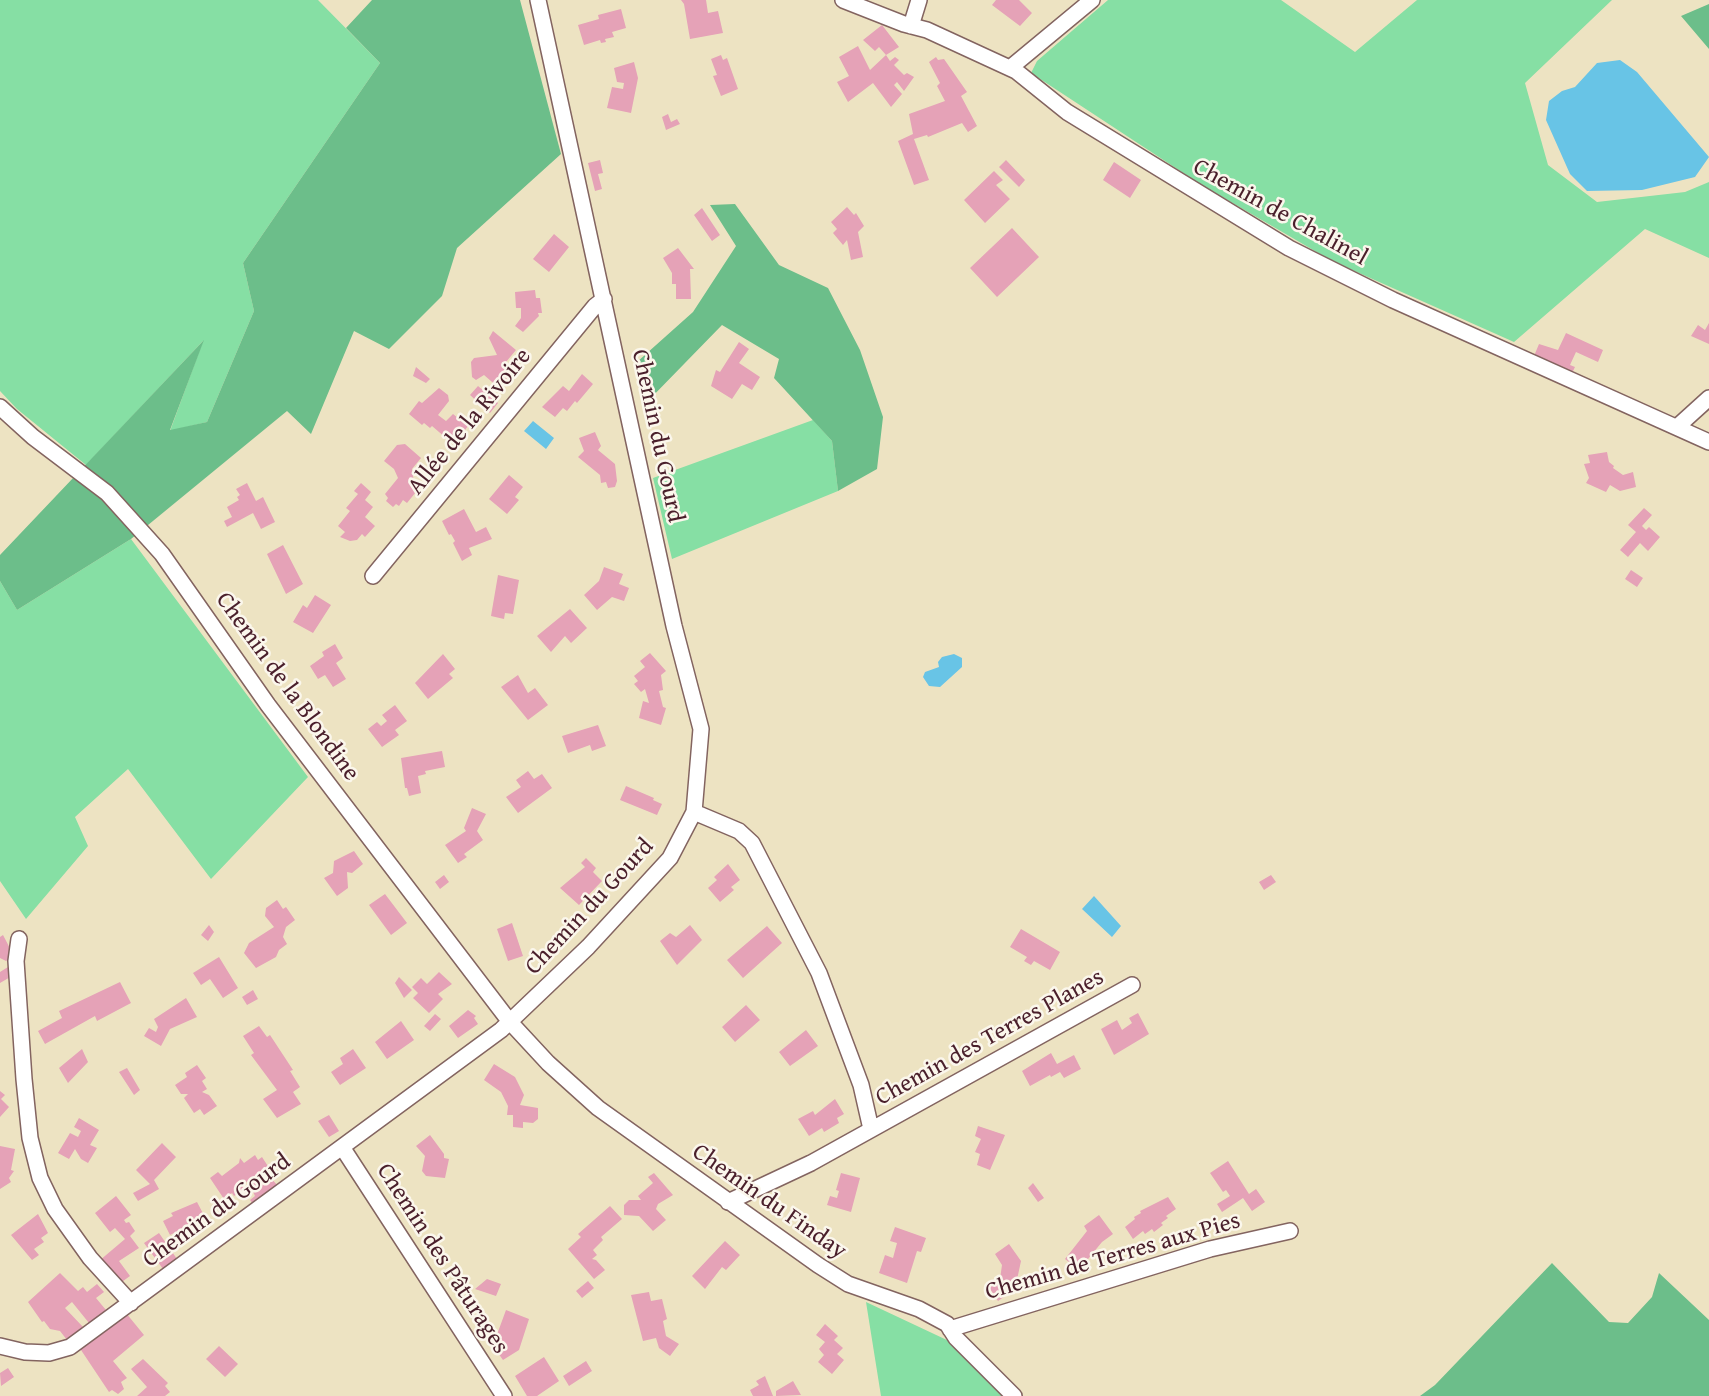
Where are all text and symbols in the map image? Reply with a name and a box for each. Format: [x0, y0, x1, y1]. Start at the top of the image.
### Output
street label: Chemin de Chalinel [1188, 153, 1372, 273]
street label: Allée de la Rivoire [402, 343, 538, 501]
street label: Chemin du Gourd [625, 347, 689, 525]
street label: Chemin de la Blondine [209, 587, 365, 787]
street label: Chemin du Gourd [520, 833, 660, 981]
street label: Chemin des Terres Planes [871, 963, 1109, 1113]
street label: Chemin du Finday [686, 1138, 852, 1266]
street label: Chemin du Gourd [137, 1148, 297, 1274]
street label: Chemin des Pâturages [370, 1158, 514, 1360]
street label: Chemin de Terres aux Pies [982, 1207, 1244, 1307]

